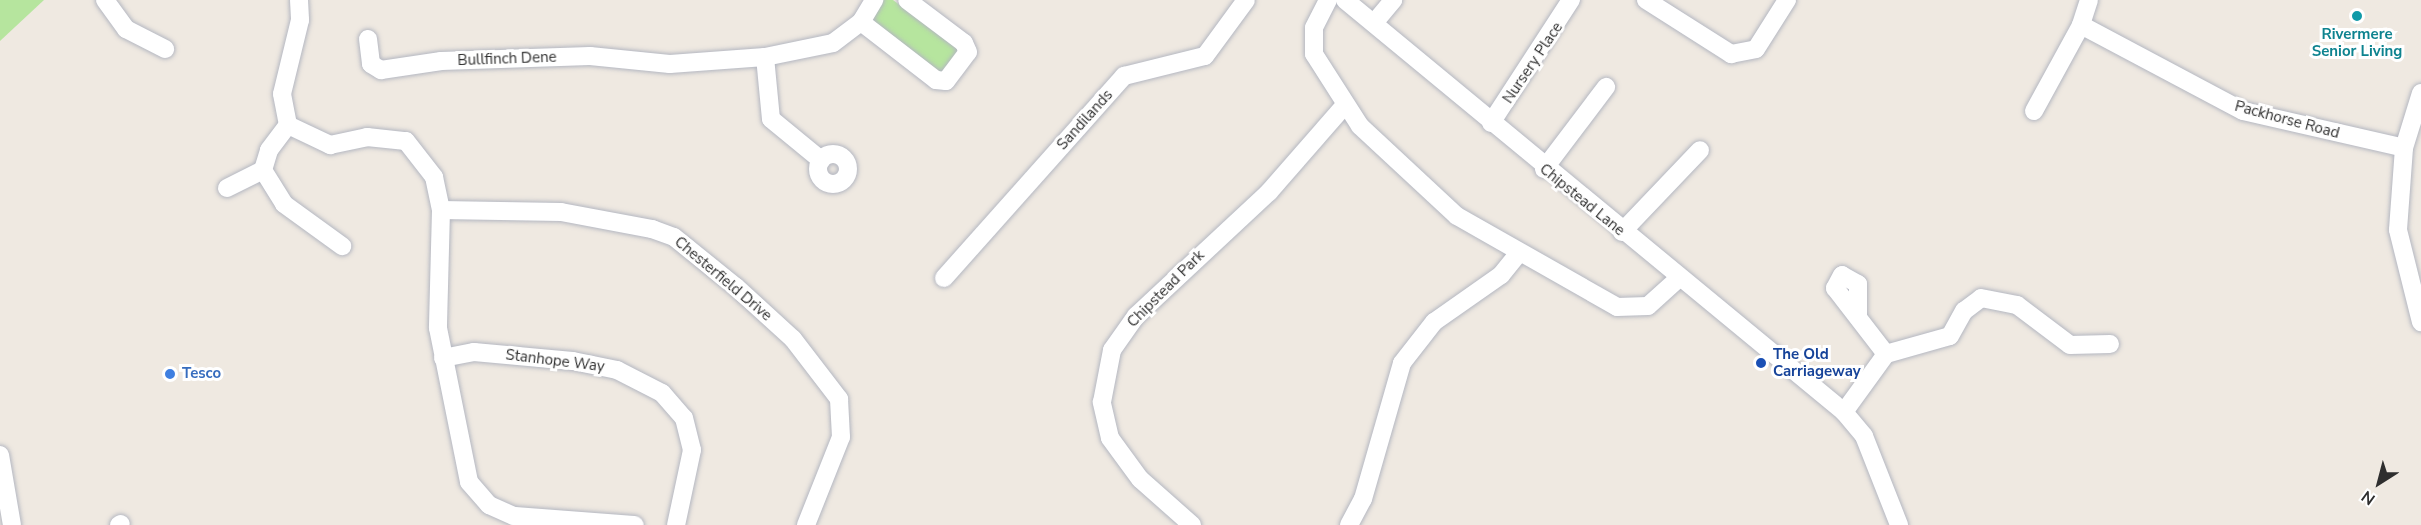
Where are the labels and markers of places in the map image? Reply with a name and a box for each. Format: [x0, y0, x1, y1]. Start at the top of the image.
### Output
marker: Rivermere Senior Living [2350, 9, 2364, 23]
place label: Rivermere Senior Living [2312, 25, 2402, 60]
place label: The Old Carriageway [1773, 345, 1861, 380]
marker: The Old Carriageway [1754, 356, 1768, 370]
place label: Tesco [182, 365, 221, 383]
marker: Tesco [163, 367, 177, 381]

